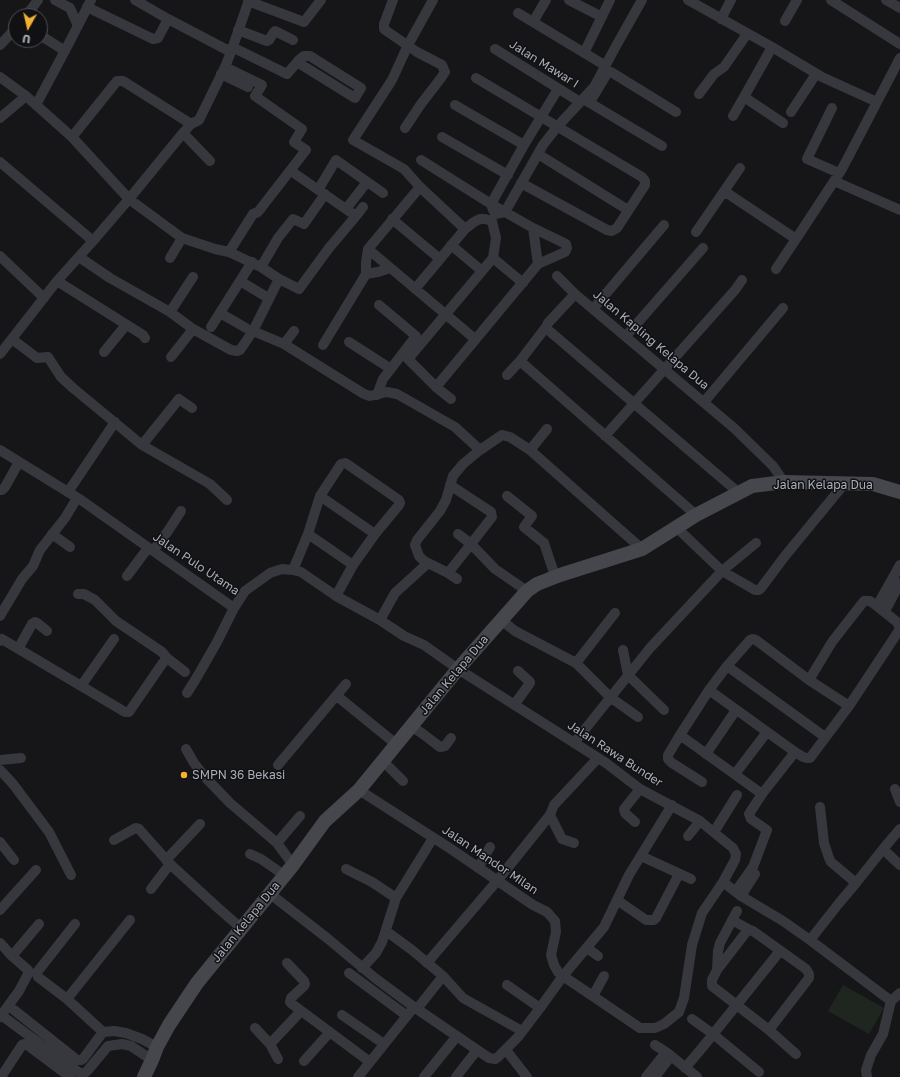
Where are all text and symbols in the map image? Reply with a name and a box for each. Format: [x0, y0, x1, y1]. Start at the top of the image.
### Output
north arrow [8, 8, 48, 48]
text: U [22, 32, 31, 46]
street label: Jalan Mawar I [507, 37, 581, 91]
street label: Jalan Kapling Kelapa Dua [590, 287, 712, 393]
street label: Jalan Kelapa Dua [773, 478, 873, 492]
street label: Jalan Pulo Utama [150, 530, 242, 598]
street label: Jalan Kelapa Dua [416, 632, 492, 718]
street label: Jalan Rawa Bunder [565, 718, 665, 790]
place label: SMPN 36 Bekasi [192, 768, 285, 782]
marker: SMPN 36 Bekasi [179, 770, 189, 780]
street label: Jalan Mandor Milan [439, 823, 541, 897]
street label: Jalan Kelapa Dua [209, 879, 283, 965]

